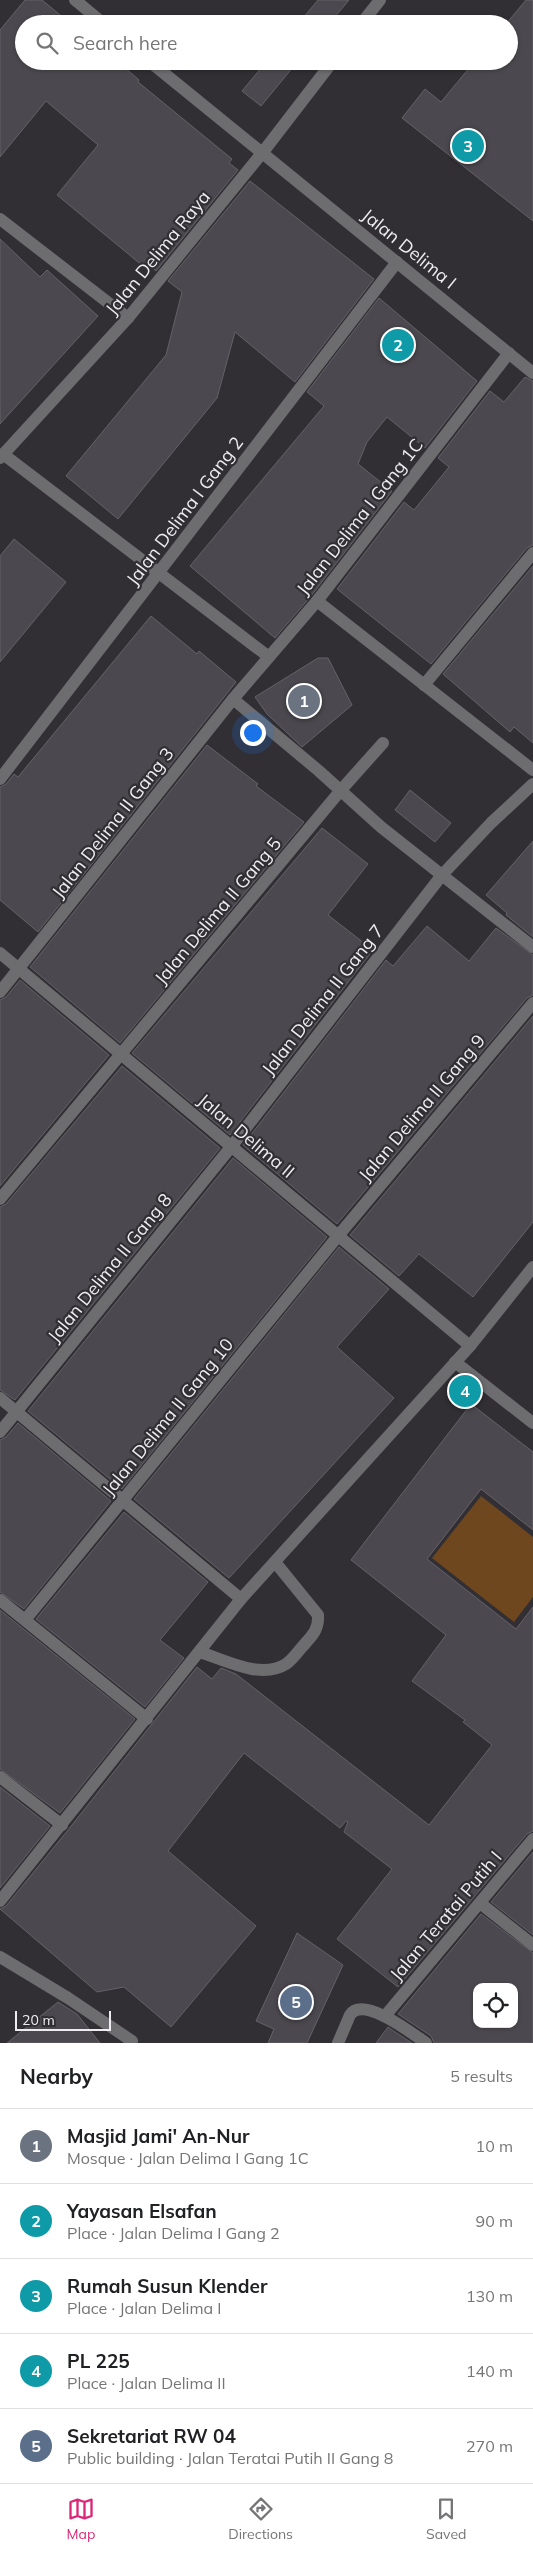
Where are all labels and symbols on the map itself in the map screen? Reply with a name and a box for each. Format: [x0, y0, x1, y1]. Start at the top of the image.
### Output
pin: 3 [452, 127, 484, 165]
street label: Jalan Delima Raya [100, 186, 215, 320]
street label: Jalan Delima I [357, 204, 461, 294]
pin: 2 [382, 326, 414, 364]
street label: Jalan Delima I Gang 2 [121, 432, 248, 590]
street label: Jalan Delima I Gang 1C [291, 434, 428, 600]
pin: 1 [288, 682, 320, 720]
your location [240, 720, 266, 746]
street label: Jalan Delima II Gang 3 [47, 743, 179, 903]
street label: Jalan Delima II Gang 5 [149, 832, 286, 989]
street label: Jalan Delima II Gang 7 [257, 920, 389, 1080]
street label: Jalan Delima II Gang 9 [353, 1029, 490, 1186]
street label: Jalan Delima II [193, 1088, 299, 1183]
street label: Jalan Delima II Gang 8 [42, 1189, 177, 1347]
street label: Jalan Delima II Gang 10 [97, 1333, 238, 1500]
pin: 4 [449, 1372, 481, 1410]
street label: Jalan Teratai Putih I [385, 1846, 507, 1985]
pin: 5 [280, 1983, 312, 2021]
scale bar [15, 2008, 111, 2031]

